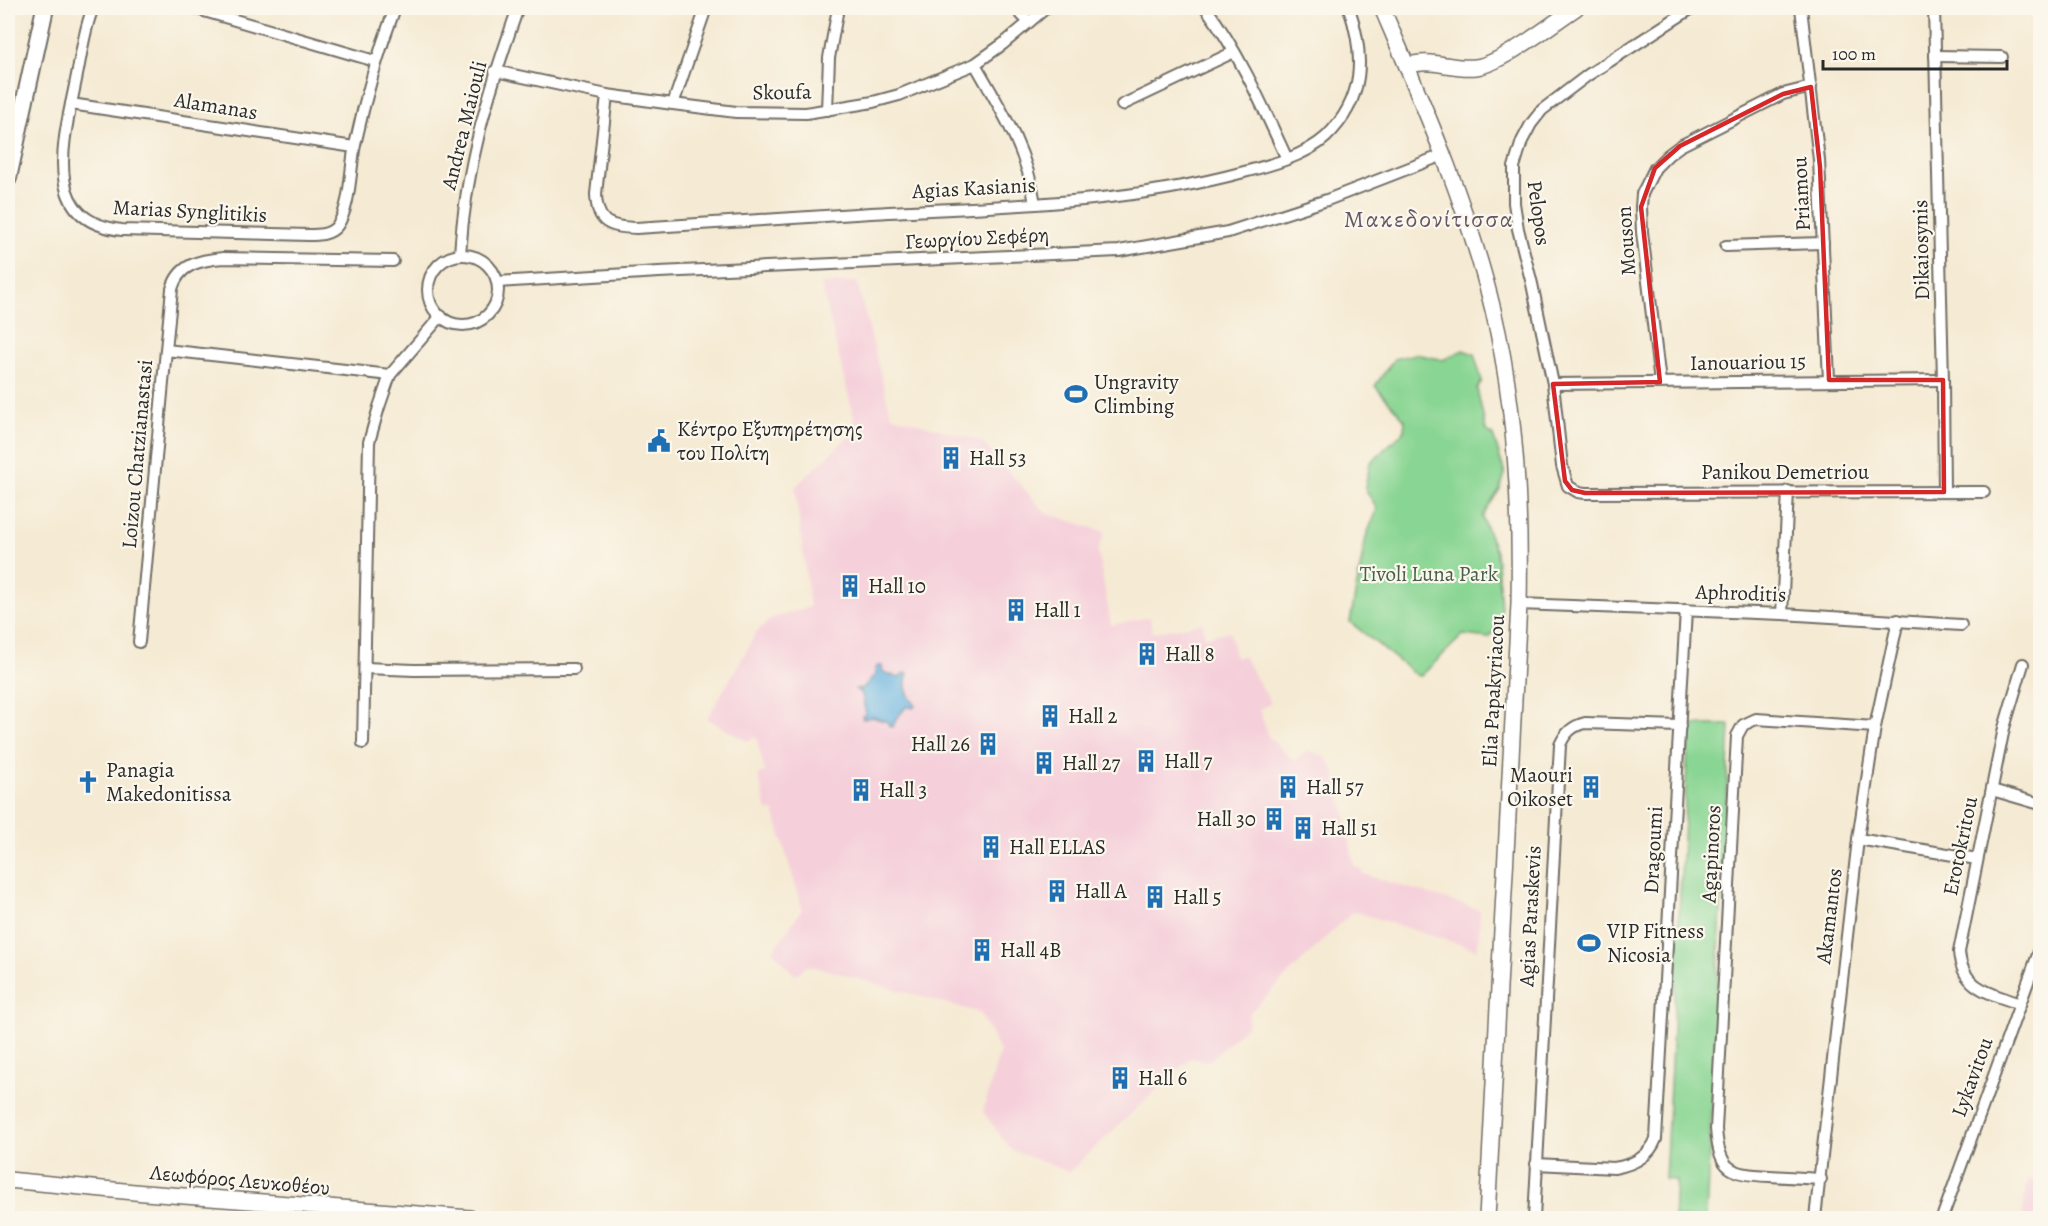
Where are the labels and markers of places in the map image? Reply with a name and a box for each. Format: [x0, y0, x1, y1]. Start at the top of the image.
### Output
place label: Ungravity Climbing [1094, 368, 1179, 420]
sports icon: Ungravity Climbing [1063, 381, 1089, 407]
place label: Κέντρο Εξυπηρέτησης του Πολίτη [677, 415, 863, 467]
public building icon: Κέντρο Εξυπηρέτησης του Πολίτη [646, 428, 672, 454]
place label: Hall 53 [969, 444, 1026, 472]
building icon: Hall 53 [938, 445, 964, 471]
place label: Hall 10 [868, 572, 926, 600]
building icon: Hall 10 [837, 573, 863, 599]
place label: Hall 1 [1034, 596, 1081, 624]
building icon: Hall 1 [1003, 597, 1029, 623]
place label: Hall 8 [1165, 640, 1215, 668]
building icon: Hall 8 [1134, 641, 1160, 667]
place label: Hall 2 [1068, 702, 1118, 730]
building icon: Hall 2 [1037, 703, 1063, 729]
place label: Hall 26 [911, 730, 970, 758]
building icon: Hall 26 [975, 731, 1001, 757]
place label: Hall 7 [1164, 747, 1213, 775]
building icon: Hall 7 [1133, 748, 1159, 774]
place label: Hall 27 [1062, 749, 1121, 777]
building icon: Hall 27 [1031, 750, 1057, 776]
place label: Panagia Makedonitissa [106, 756, 232, 808]
place label: Maouri Oikoset [1507, 761, 1573, 813]
church icon: Panagia Makedonitissa [75, 769, 101, 795]
place label: Hall 57 [1306, 773, 1364, 801]
building icon: Hall 57 [1275, 774, 1301, 800]
building icon: Maouri Oikoset [1578, 774, 1604, 800]
place label: Hall 3 [879, 776, 927, 804]
building icon: Hall 3 [848, 777, 874, 803]
place label: Hall 30 [1196, 805, 1256, 833]
building icon: Hall 30 [1261, 806, 1287, 832]
place label: Hall 51 [1321, 814, 1377, 842]
building icon: Hall 51 [1290, 815, 1316, 841]
place label: Hall ELLAS [1009, 833, 1106, 861]
building icon: Hall ELLAS [978, 834, 1004, 860]
place label: Hall A [1075, 877, 1128, 905]
building icon: Hall A [1044, 878, 1070, 904]
place label: Hall 5 [1173, 883, 1222, 911]
building icon: Hall 5 [1142, 884, 1168, 910]
place label: VIP Fitness Nicosia [1606, 917, 1704, 969]
sports icon: VIP Fitness Nicosia [1576, 930, 1602, 956]
place label: Hall 4B [1000, 936, 1062, 964]
building icon: Hall 4B [969, 937, 995, 963]
place label: Hall 6 [1138, 1064, 1188, 1092]
building icon: Hall 6 [1107, 1065, 1133, 1091]

